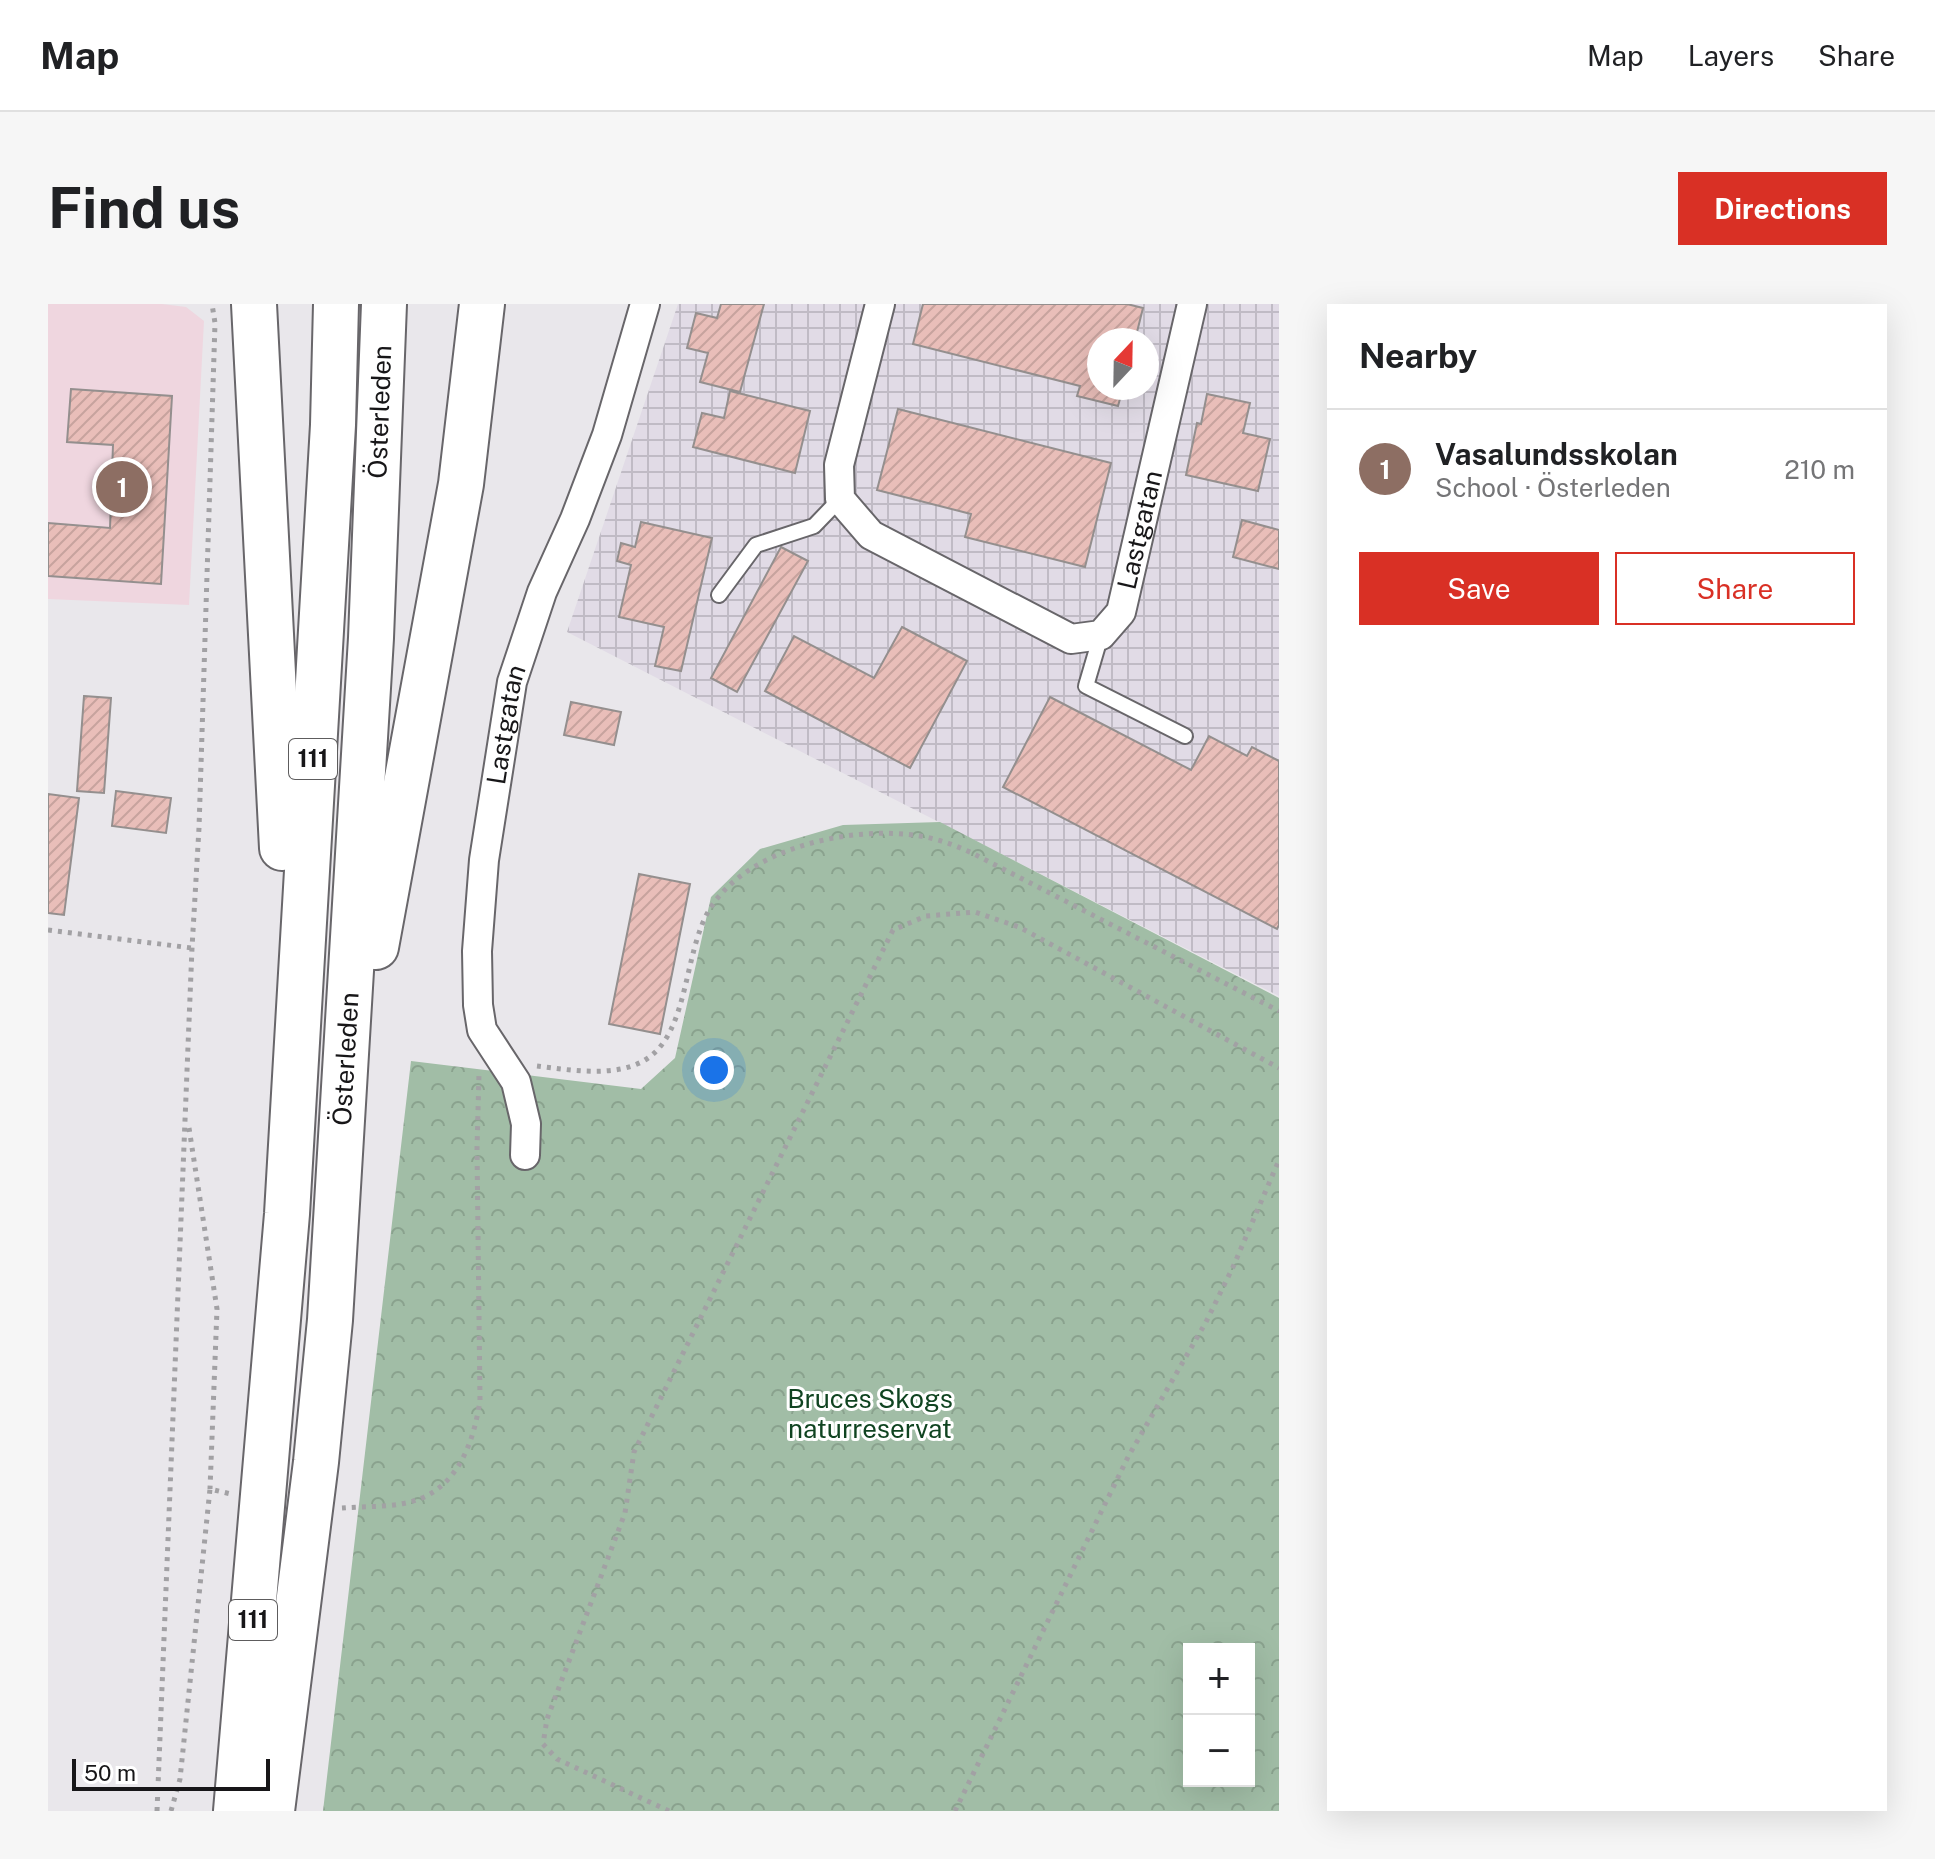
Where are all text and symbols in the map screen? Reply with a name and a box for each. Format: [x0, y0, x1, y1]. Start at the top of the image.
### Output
text: Map [40, 33, 119, 78]
text: Map [1587, 39, 1644, 72]
text: Layers [1688, 39, 1774, 72]
text: Share [1818, 39, 1895, 72]
button: Directions [1678, 172, 1887, 245]
text: Find us [48, 175, 240, 241]
north arrow [1087, 328, 1159, 400]
text: Nearby [1359, 336, 1477, 376]
street label: Österleden [361, 344, 397, 479]
text: Vasalundsskolan [1435, 436, 1678, 472]
text: 1 [1379, 454, 1391, 485]
text: 210 m [1784, 454, 1855, 485]
pin: 1 [96, 457, 148, 517]
street label: Lastgatan [1111, 467, 1168, 592]
text: School · Österleden [1435, 472, 1671, 503]
button: Save [1359, 552, 1599, 625]
button: Share [1615, 552, 1855, 625]
street label: Lastgatan [480, 660, 532, 787]
road number: 111 [289, 739, 337, 779]
street label: Österleden [326, 991, 365, 1127]
your location [694, 1050, 734, 1090]
park label: Bruces Skogs naturreservat [787, 1383, 953, 1444]
road number: 111 [229, 1600, 277, 1640]
map controls [1183, 1643, 1255, 1787]
button: + [1183, 1643, 1255, 1715]
button: − [1183, 1715, 1255, 1787]
scale bar [72, 1755, 270, 1791]
text: 50 m [84, 1760, 136, 1786]

